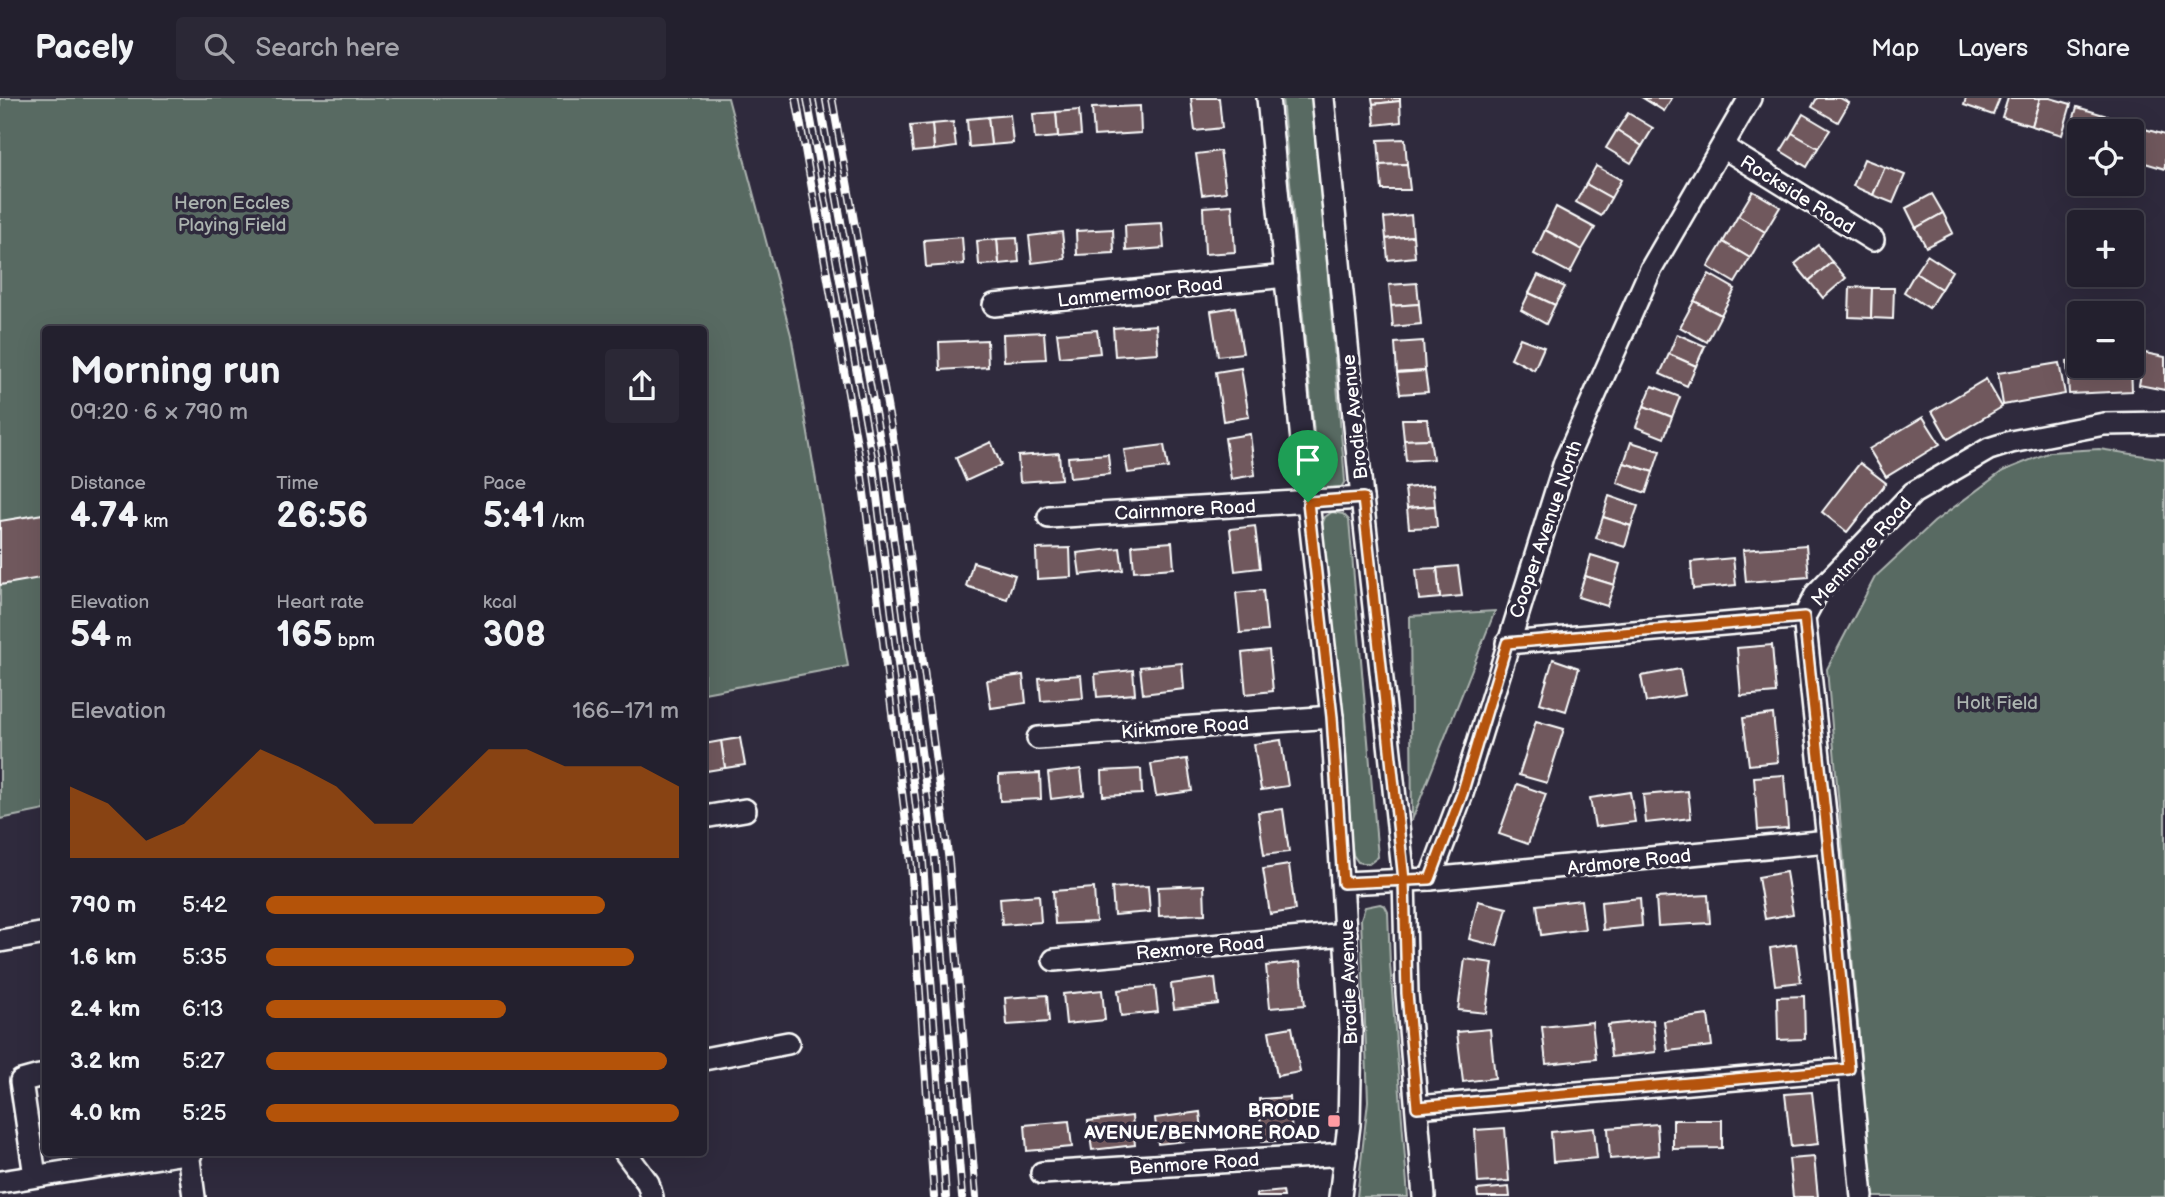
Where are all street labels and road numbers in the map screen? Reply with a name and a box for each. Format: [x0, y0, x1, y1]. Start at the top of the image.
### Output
street label: Rockside Road [1736, 151, 1859, 240]
street label: Lammermoor Road [1056, 272, 1224, 313]
street label: Brodie Avenue [1337, 353, 1374, 481]
street label: Cooper Avenue North [1505, 437, 1588, 622]
street label: Mentmore Road [1807, 492, 1917, 612]
street label: Cairnmore Road [1114, 495, 1256, 526]
street label: Kirkmore Road [1120, 713, 1250, 744]
street label: Ardmore Road [1566, 845, 1692, 880]
street label: Brodie Avenue [1336, 919, 1363, 1045]
street label: Rexmore Road [1135, 931, 1265, 966]
street label: Benmore Road [1128, 1148, 1260, 1181]

